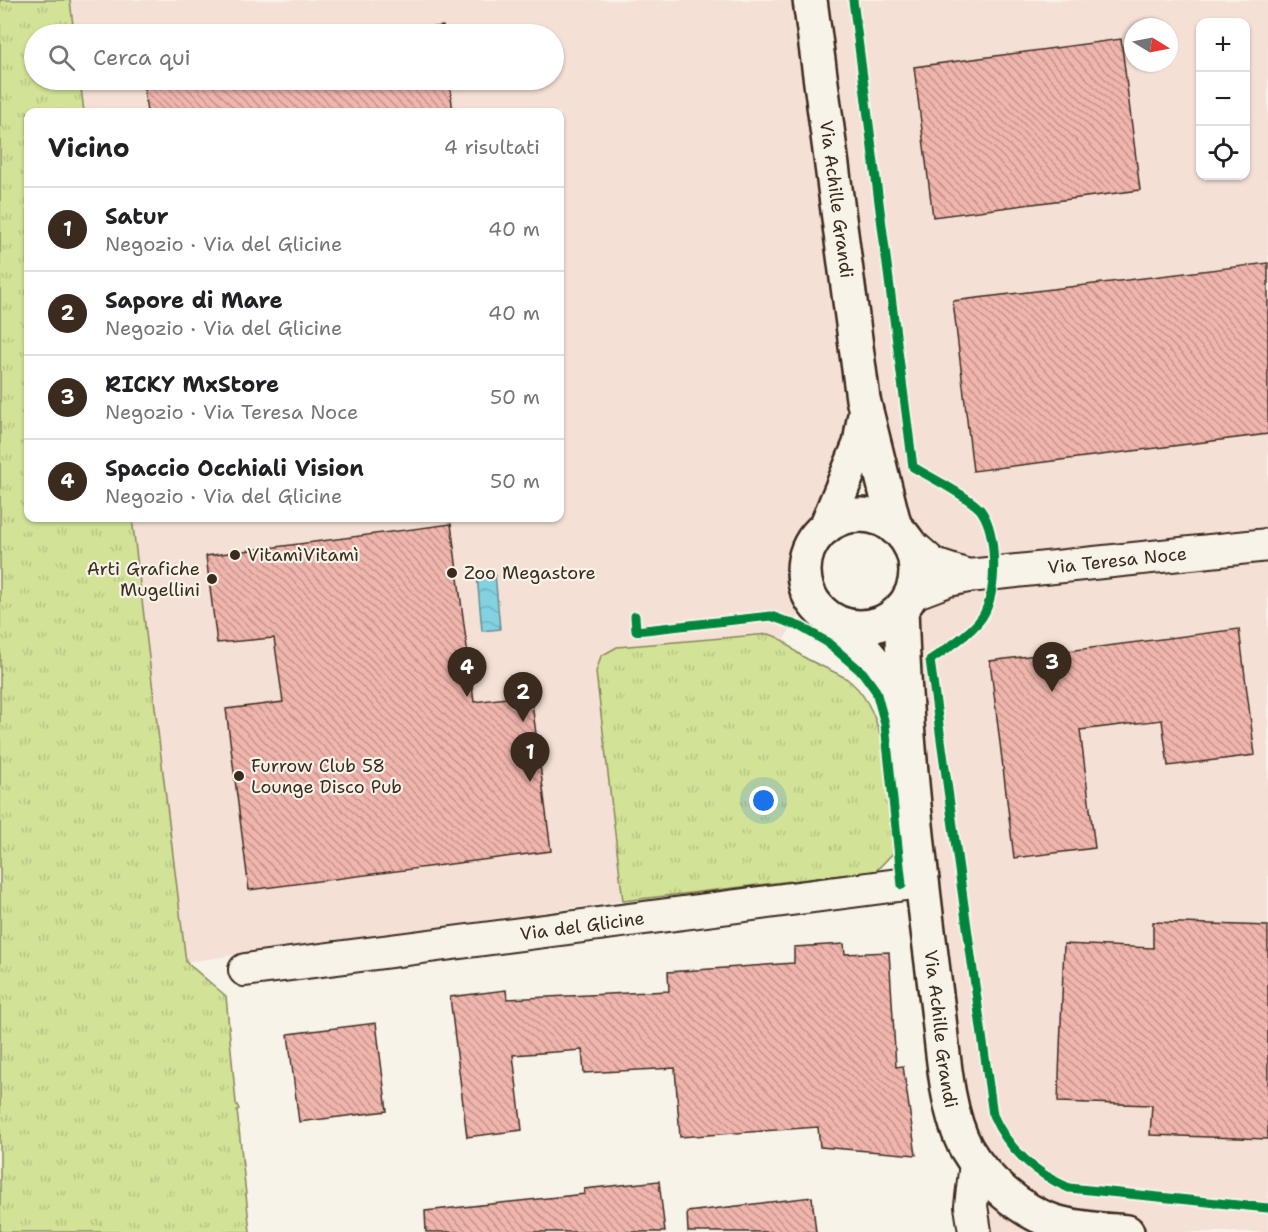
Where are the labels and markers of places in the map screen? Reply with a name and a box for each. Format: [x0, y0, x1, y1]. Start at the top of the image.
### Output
place label: VitamìVitamì [247, 543, 359, 567]
marker: VitamìVitamì [228, 548, 242, 562]
place label: Arti Grafiche Mugellini [87, 557, 200, 602]
place label: Zoo Megastore [464, 561, 596, 585]
marker: Zoo Megastore [445, 566, 459, 580]
marker: Arti Grafiche Mugellini [205, 572, 219, 586]
pin: 3 [1032, 642, 1072, 692]
pin: 4 [448, 648, 486, 697]
pin: 2 [504, 672, 542, 722]
pin: 1 [510, 732, 550, 782]
place label: Furrow Club 58 Lounge Disco Pub [251, 754, 402, 799]
marker: Furrow Club 58 Lounge Disco Pub [232, 769, 246, 783]

